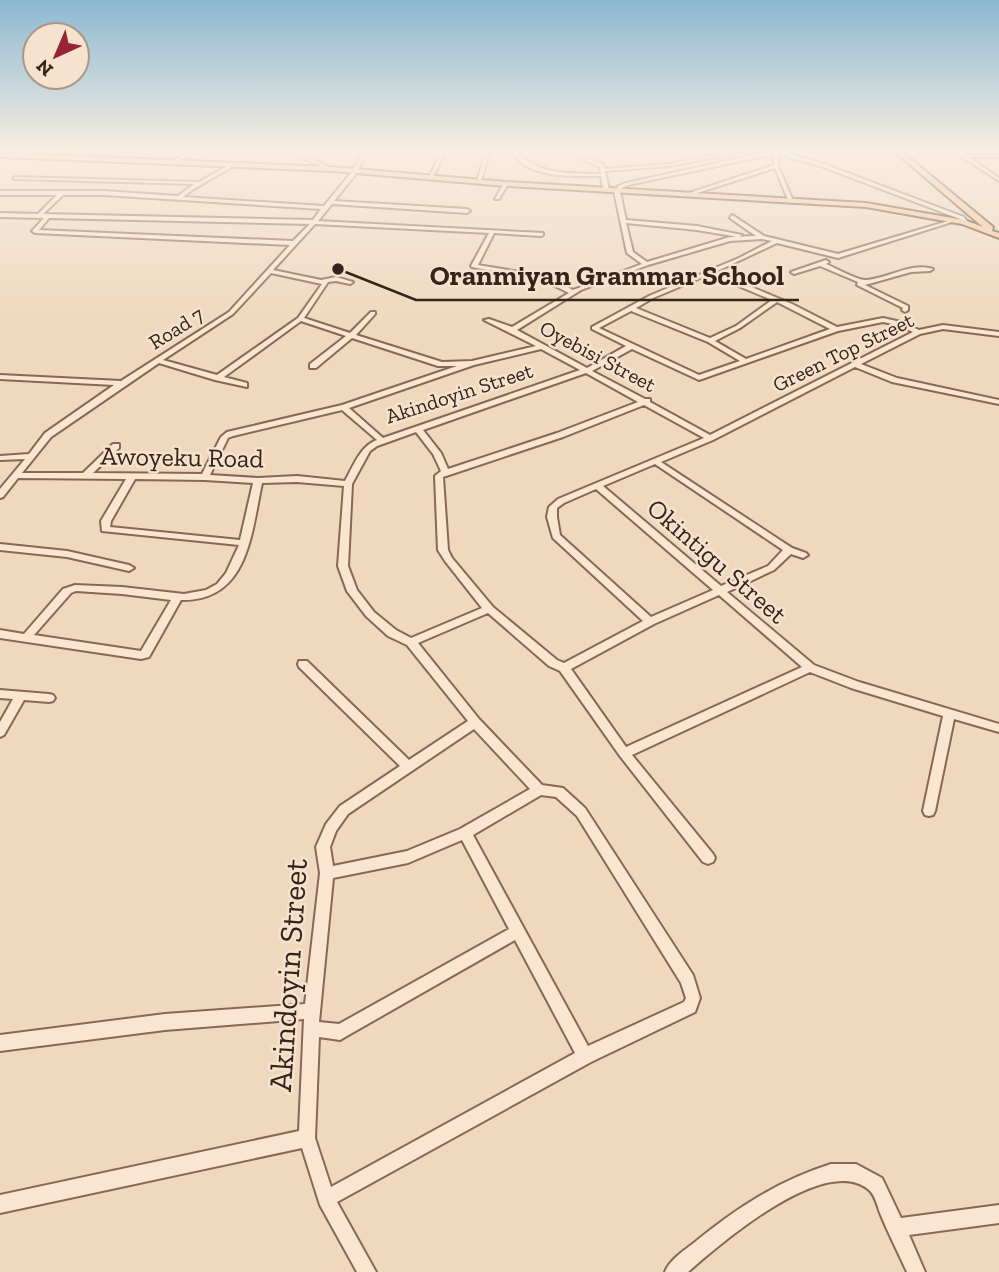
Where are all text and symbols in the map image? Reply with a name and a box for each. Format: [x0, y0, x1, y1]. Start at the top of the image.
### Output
north arrow [21, 21, 91, 91]
text: N [31, 55, 58, 81]
callout: Oranmiyan Grammar School [416, 251, 799, 300]
text: Oranmiyan Grammar School [430, 259, 784, 292]
street label: Road 7 [144, 301, 208, 354]
street label: Green Top Street [768, 307, 918, 397]
street label: Oyebisi Street [536, 315, 661, 397]
street label: Akindoyin Street [382, 357, 536, 429]
street label: Awoyeku Road [100, 440, 264, 474]
street label: Okintigu Street [641, 492, 794, 631]
street label: Akindoyin Street [261, 857, 315, 1093]

